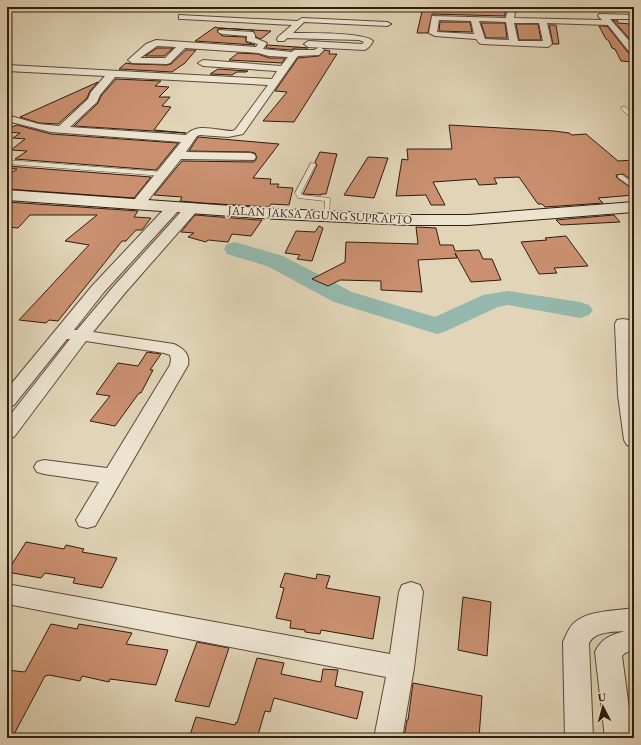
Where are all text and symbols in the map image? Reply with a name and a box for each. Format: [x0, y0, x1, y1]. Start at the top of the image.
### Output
street label: JALAN JAKSA AGUNG SUPRAPTO [226, 202, 413, 228]
north arrow [583, 687, 623, 727]
text: U [597, 690, 608, 704]

